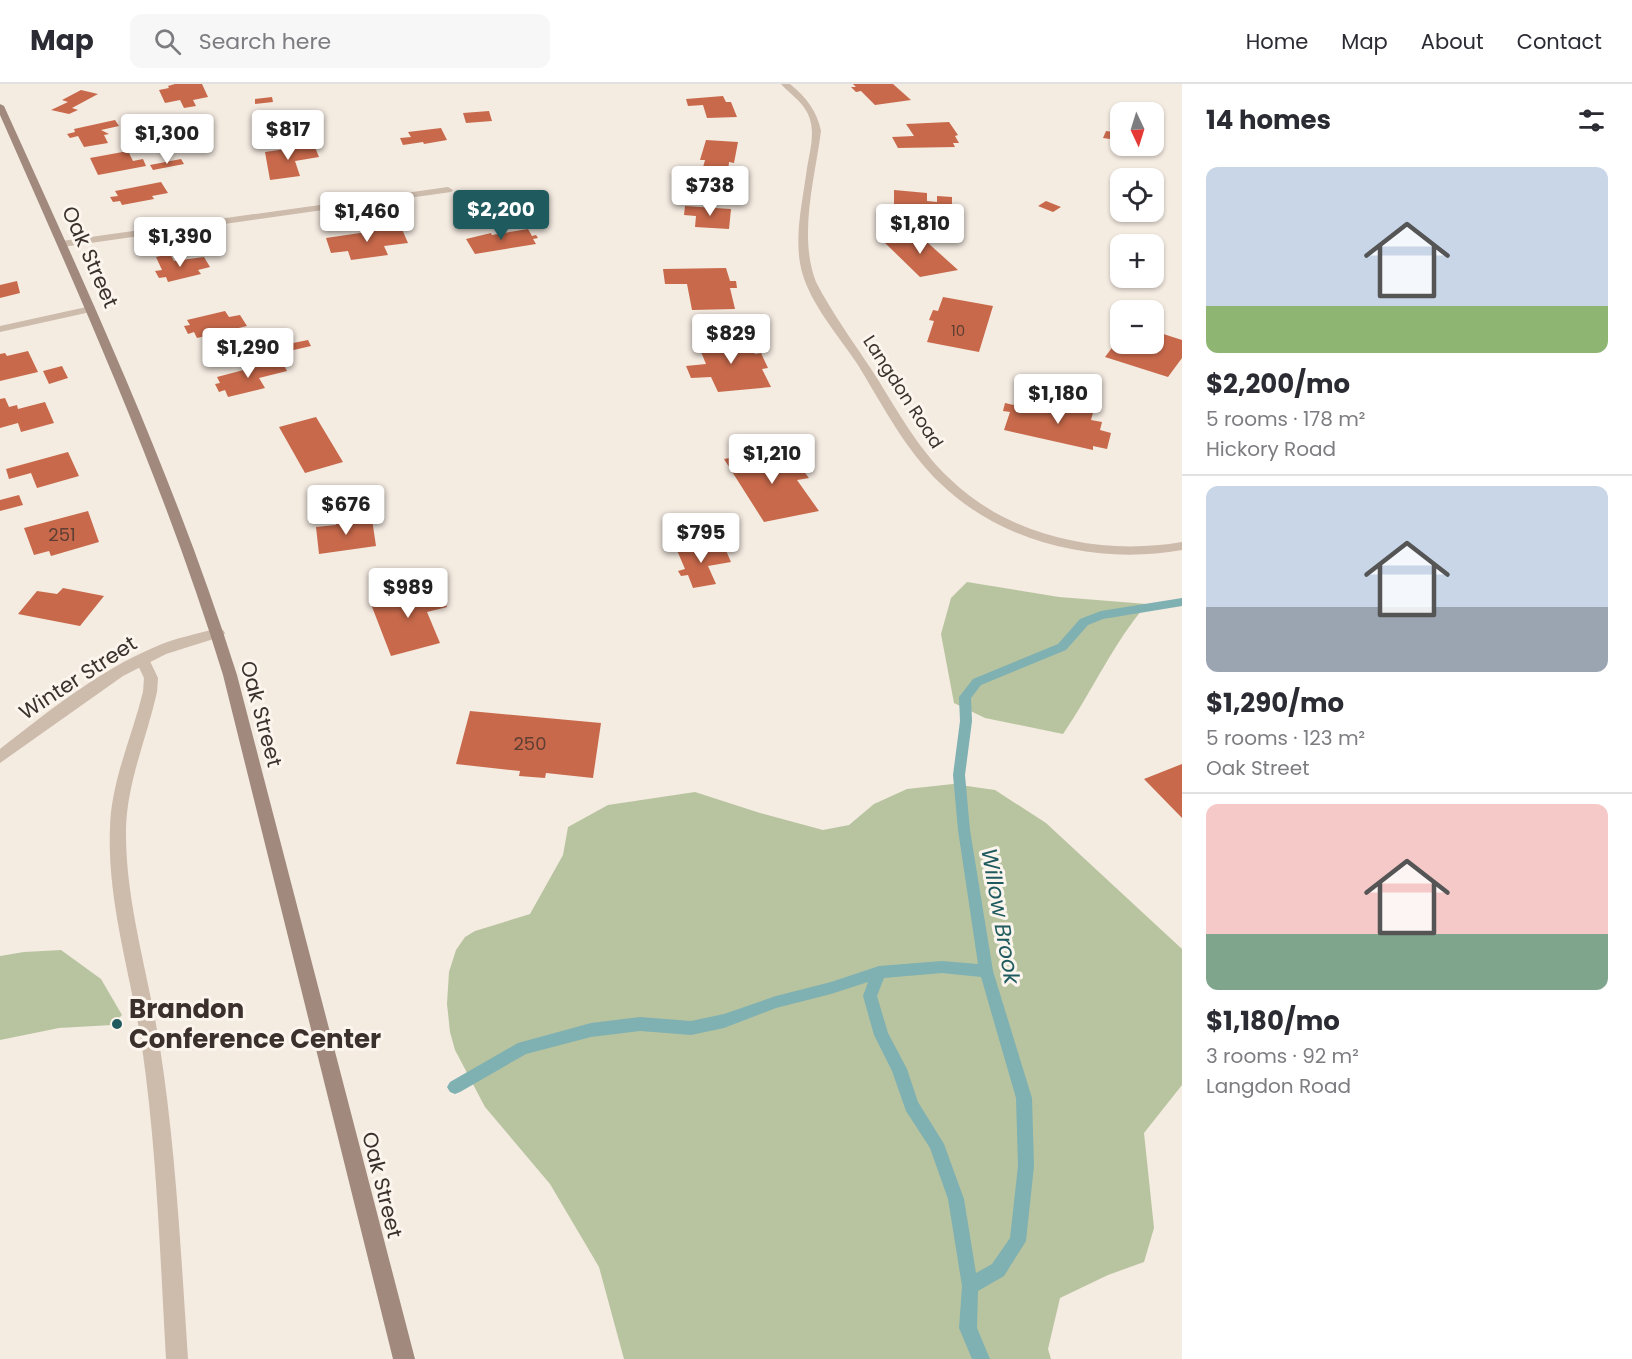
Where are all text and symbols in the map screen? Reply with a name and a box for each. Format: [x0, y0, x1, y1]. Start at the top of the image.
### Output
search box [130, 14, 550, 68]
text: Map [30, 21, 94, 60]
icon: search [151, 25, 184, 58]
text: Search here [199, 26, 331, 57]
text: Home [1246, 27, 1308, 56]
text: Map [1341, 27, 1388, 56]
text: About [1421, 27, 1484, 56]
text: Contact [1517, 27, 1602, 56]
north arrow [1110, 102, 1164, 156]
map controls [1110, 102, 1164, 354]
text: 14 homes [1206, 102, 1331, 138]
icon: filters [1575, 104, 1608, 137]
pin: $817 [252, 110, 324, 161]
pin: $1,300 [118, 114, 216, 165]
text: $817 [266, 115, 310, 143]
text: $1,300 [135, 119, 199, 147]
pin: $738 [674, 166, 746, 217]
button: locate [1110, 168, 1164, 222]
text: $738 [686, 171, 734, 199]
pin: $2,200 [452, 190, 550, 241]
pin: $1,460 [318, 192, 416, 243]
text: $2,200 [467, 195, 535, 223]
text: $1,460 [334, 197, 400, 225]
street label: Oak Street [55, 201, 126, 312]
pin: $1,810 [871, 204, 969, 255]
icon: home [1353, 206, 1461, 314]
text: $1,810 [890, 209, 950, 237]
pin: $1,390 [131, 217, 229, 268]
text: $1,390 [148, 222, 212, 250]
button: + [1110, 234, 1164, 288]
button: − [1110, 300, 1164, 354]
pin: $829 [695, 314, 767, 365]
text: $829 [706, 319, 756, 347]
house number: 10 [951, 320, 965, 341]
pin: $1,290 [199, 328, 297, 379]
street label: Langdon Road [857, 330, 949, 453]
text: $1,290 [216, 333, 280, 361]
text: $2,200/mo [1206, 366, 1350, 402]
pin: $1,180 [1009, 374, 1107, 425]
text: $1,180 [1028, 379, 1088, 407]
text: 5 rooms · 178 m² [1206, 405, 1365, 433]
pin: $1,210 [723, 434, 821, 485]
text: Hickory Road [1206, 435, 1336, 463]
text: $1,210 [743, 439, 801, 467]
pin: $676 [310, 485, 382, 536]
text: $676 [321, 490, 371, 518]
pin: $795 [665, 513, 737, 564]
text: $795 [676, 518, 726, 546]
house number: 251 [48, 522, 76, 547]
icon: home [1353, 525, 1461, 633]
pin: $989 [372, 568, 444, 619]
text: $989 [383, 573, 433, 601]
street label: Winter Street [13, 629, 142, 726]
street label: Oak Street [233, 658, 290, 770]
text: $1,290/mo [1206, 685, 1344, 721]
text: 5 rooms · 123 m² [1206, 724, 1365, 752]
house number: 250 [514, 731, 546, 756]
text: Oak Street [1206, 754, 1309, 782]
icon: home [1353, 843, 1461, 951]
water label: Willow Brook [973, 846, 1028, 988]
place label: Brandon Conference Center [129, 991, 381, 1057]
text: $1,180/mo [1206, 1003, 1340, 1039]
marker: Brandon Conference Center [110, 1017, 124, 1031]
text: 3 rooms · 92 m² [1206, 1042, 1359, 1070]
text: Langdon Road [1206, 1072, 1351, 1100]
street label: Oak Street [355, 1129, 410, 1241]

